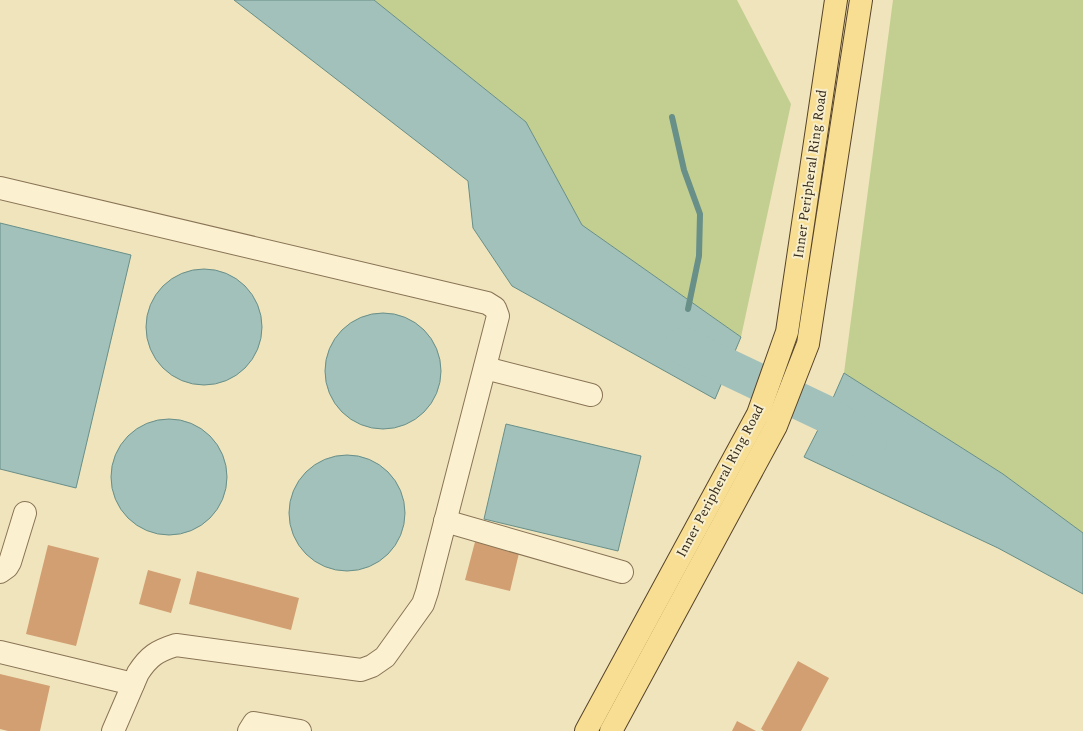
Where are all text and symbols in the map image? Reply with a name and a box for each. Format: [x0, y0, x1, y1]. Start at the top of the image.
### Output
street label: Inner Peripheral Ring Road [788, 88, 832, 260]
street label: Inner Peripheral Ring Road [671, 401, 769, 561]

